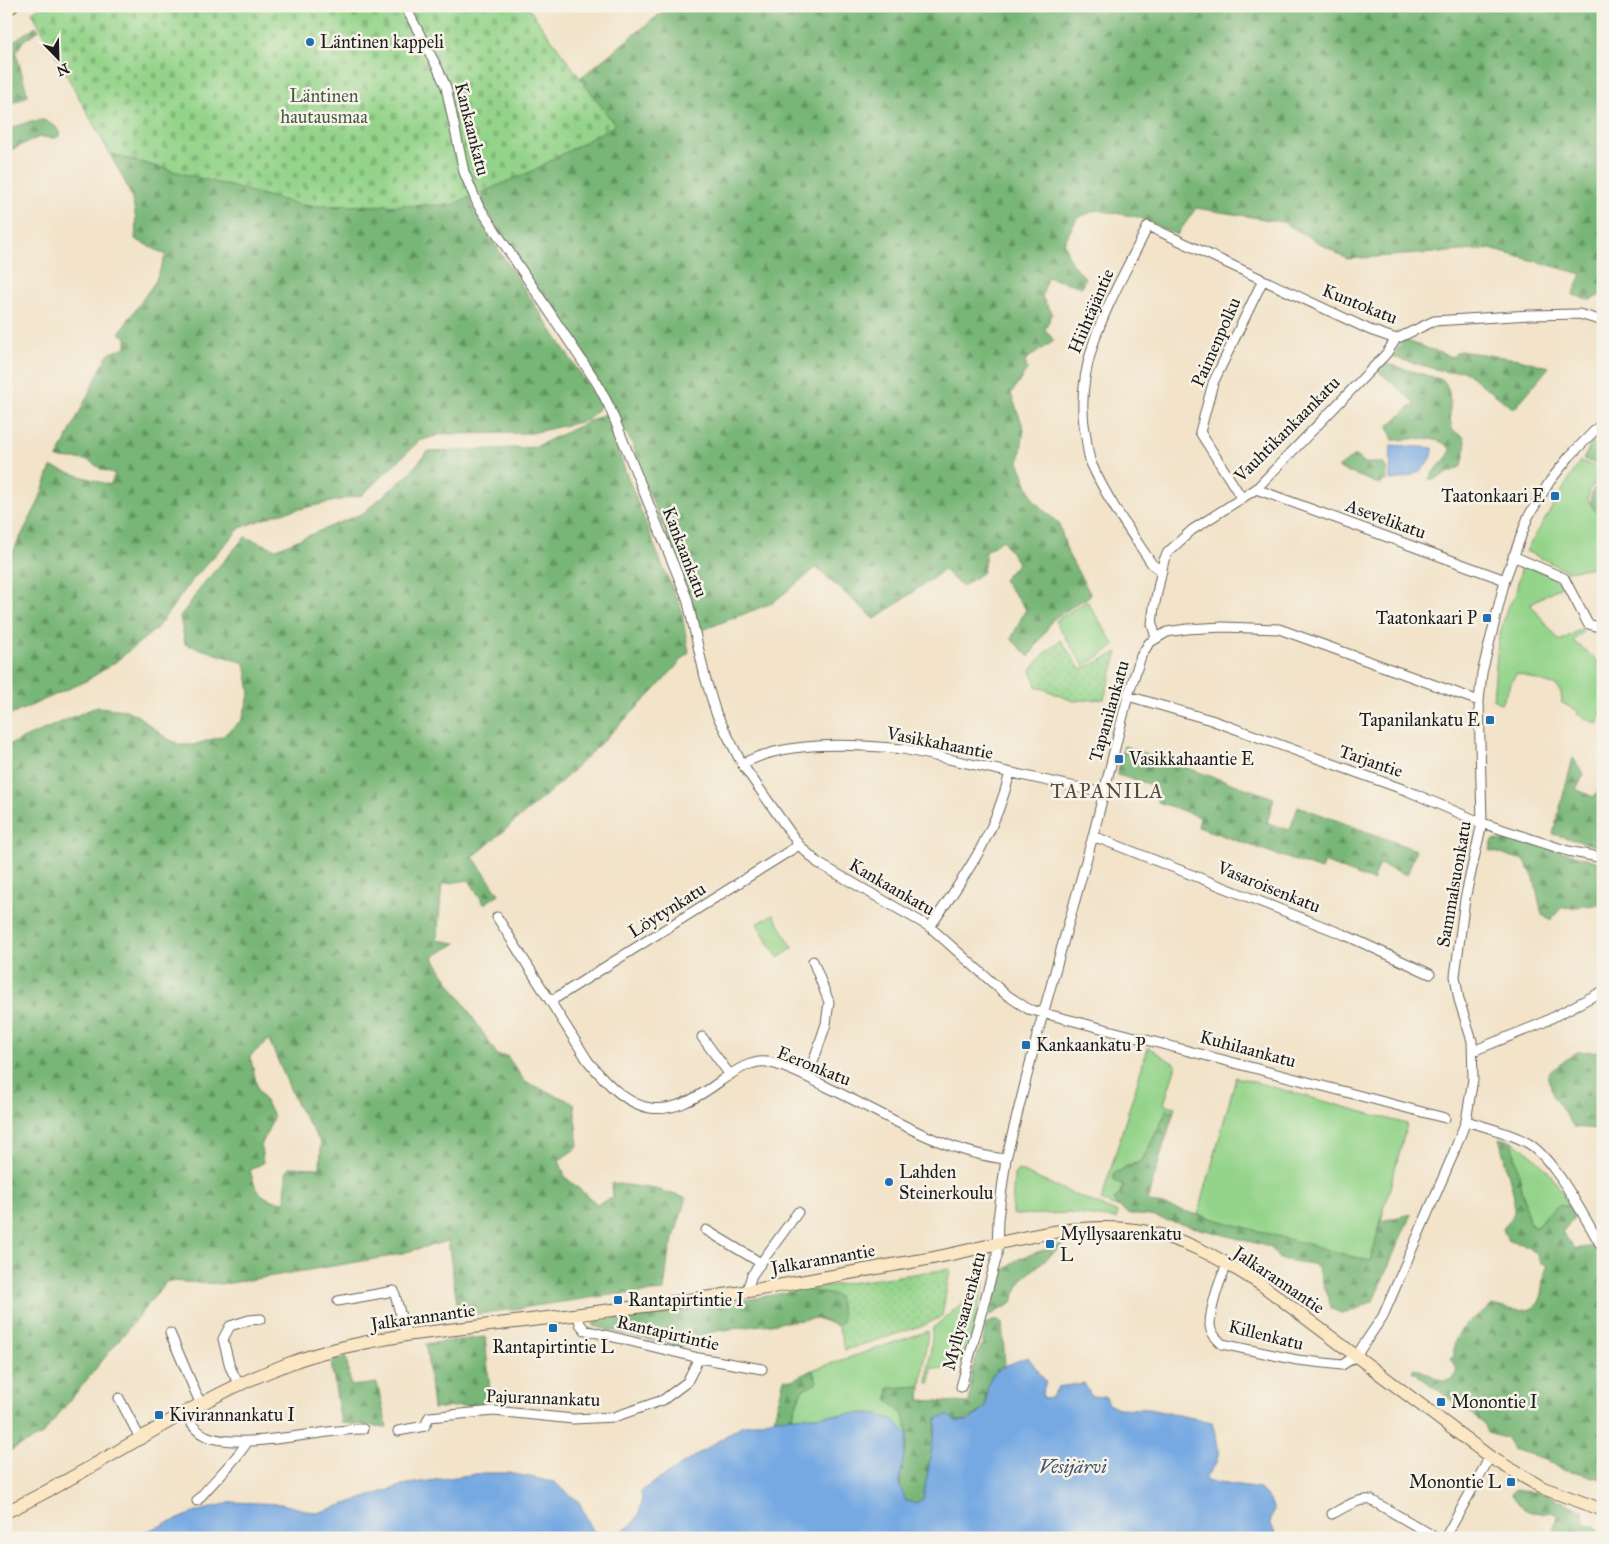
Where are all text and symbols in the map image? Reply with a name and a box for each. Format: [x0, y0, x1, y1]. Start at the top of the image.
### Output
place label: Läntinen kappeli [320, 31, 444, 53]
north arrow [32, 32, 82, 82]
marker: Läntinen kappeli [304, 36, 316, 48]
text: N [54, 59, 72, 80]
street label: Kankaankatu [450, 80, 494, 178]
park label: Läntinen hautausmaa [280, 85, 368, 128]
street label: Hiihtäjäntie [1063, 265, 1119, 357]
street label: Kuntokatu [1319, 279, 1401, 329]
street label: Paimenpolku [1186, 293, 1246, 390]
street label: Vauhtikankaankatu [1229, 371, 1345, 487]
place label: Taatonkaari E [1441, 485, 1545, 507]
marker: Taatonkaari E [1549, 490, 1561, 502]
street label: Asevelikatu [1342, 494, 1430, 544]
street label: Kankaankatu [658, 504, 712, 601]
place label: Taatonkaari P [1376, 607, 1477, 629]
marker: Taatonkaari P [1481, 612, 1493, 624]
street label: Tapanilankatu [1084, 657, 1134, 764]
place label: Tapanilankatu E [1359, 709, 1480, 731]
marker: Tapanilankatu E [1484, 714, 1496, 726]
street label: Vasikkahaantie [884, 722, 995, 764]
street label: Tarjantie [1336, 740, 1406, 782]
place label: Vasikkahaantie E [1128, 748, 1254, 770]
marker: Vasikkahaantie E [1113, 753, 1125, 765]
district label: TAPANILA [1050, 779, 1164, 803]
street label: Sammalsuonkatu [1432, 819, 1476, 949]
street label: Kankaankatu [845, 854, 939, 921]
street label: Vasaroisenkatu [1213, 856, 1324, 918]
street label: Löytynkatu [624, 877, 710, 942]
street label: Kuhilaankatu [1197, 1026, 1299, 1073]
place label: Kankaankatu P [1036, 1034, 1146, 1056]
marker: Kankaankatu P [1020, 1039, 1032, 1051]
street label: Eeronkatu [774, 1041, 855, 1091]
place label: Lahden Steinerkoulu [899, 1161, 994, 1204]
marker: Lahden Steinerkoulu [883, 1176, 895, 1188]
place label: Myllysaarenkatu L [1060, 1223, 1182, 1266]
marker: Myllysaarenkatu L [1044, 1238, 1056, 1250]
street label: Jalkarannantie [767, 1239, 877, 1280]
street label: Jalkarannantie [1227, 1240, 1329, 1319]
street label: Myllysaarenkatu [938, 1249, 991, 1373]
place label: Rantapirtintie I [628, 1289, 744, 1311]
marker: Rantapirtintie I [612, 1294, 624, 1306]
street label: Jalkarannantie [367, 1299, 477, 1336]
street label: Rantapirtintie [615, 1311, 721, 1355]
street label: Killenkatu [1226, 1315, 1306, 1355]
marker: Rantapirtintie L [547, 1322, 559, 1334]
place label: Rantapirtintie L [492, 1336, 614, 1358]
street label: Pajurannankatu [485, 1385, 601, 1411]
place label: Monontie I [1451, 1391, 1538, 1413]
marker: Monontie I [1435, 1396, 1447, 1408]
place label: Kivirannankatu I [169, 1404, 295, 1426]
marker: Kivirannankatu I [153, 1409, 165, 1421]
water label: Vesijärvi [1039, 1455, 1107, 1478]
place label: Monontie L [1409, 1471, 1502, 1493]
marker: Monontie L [1505, 1476, 1517, 1488]

